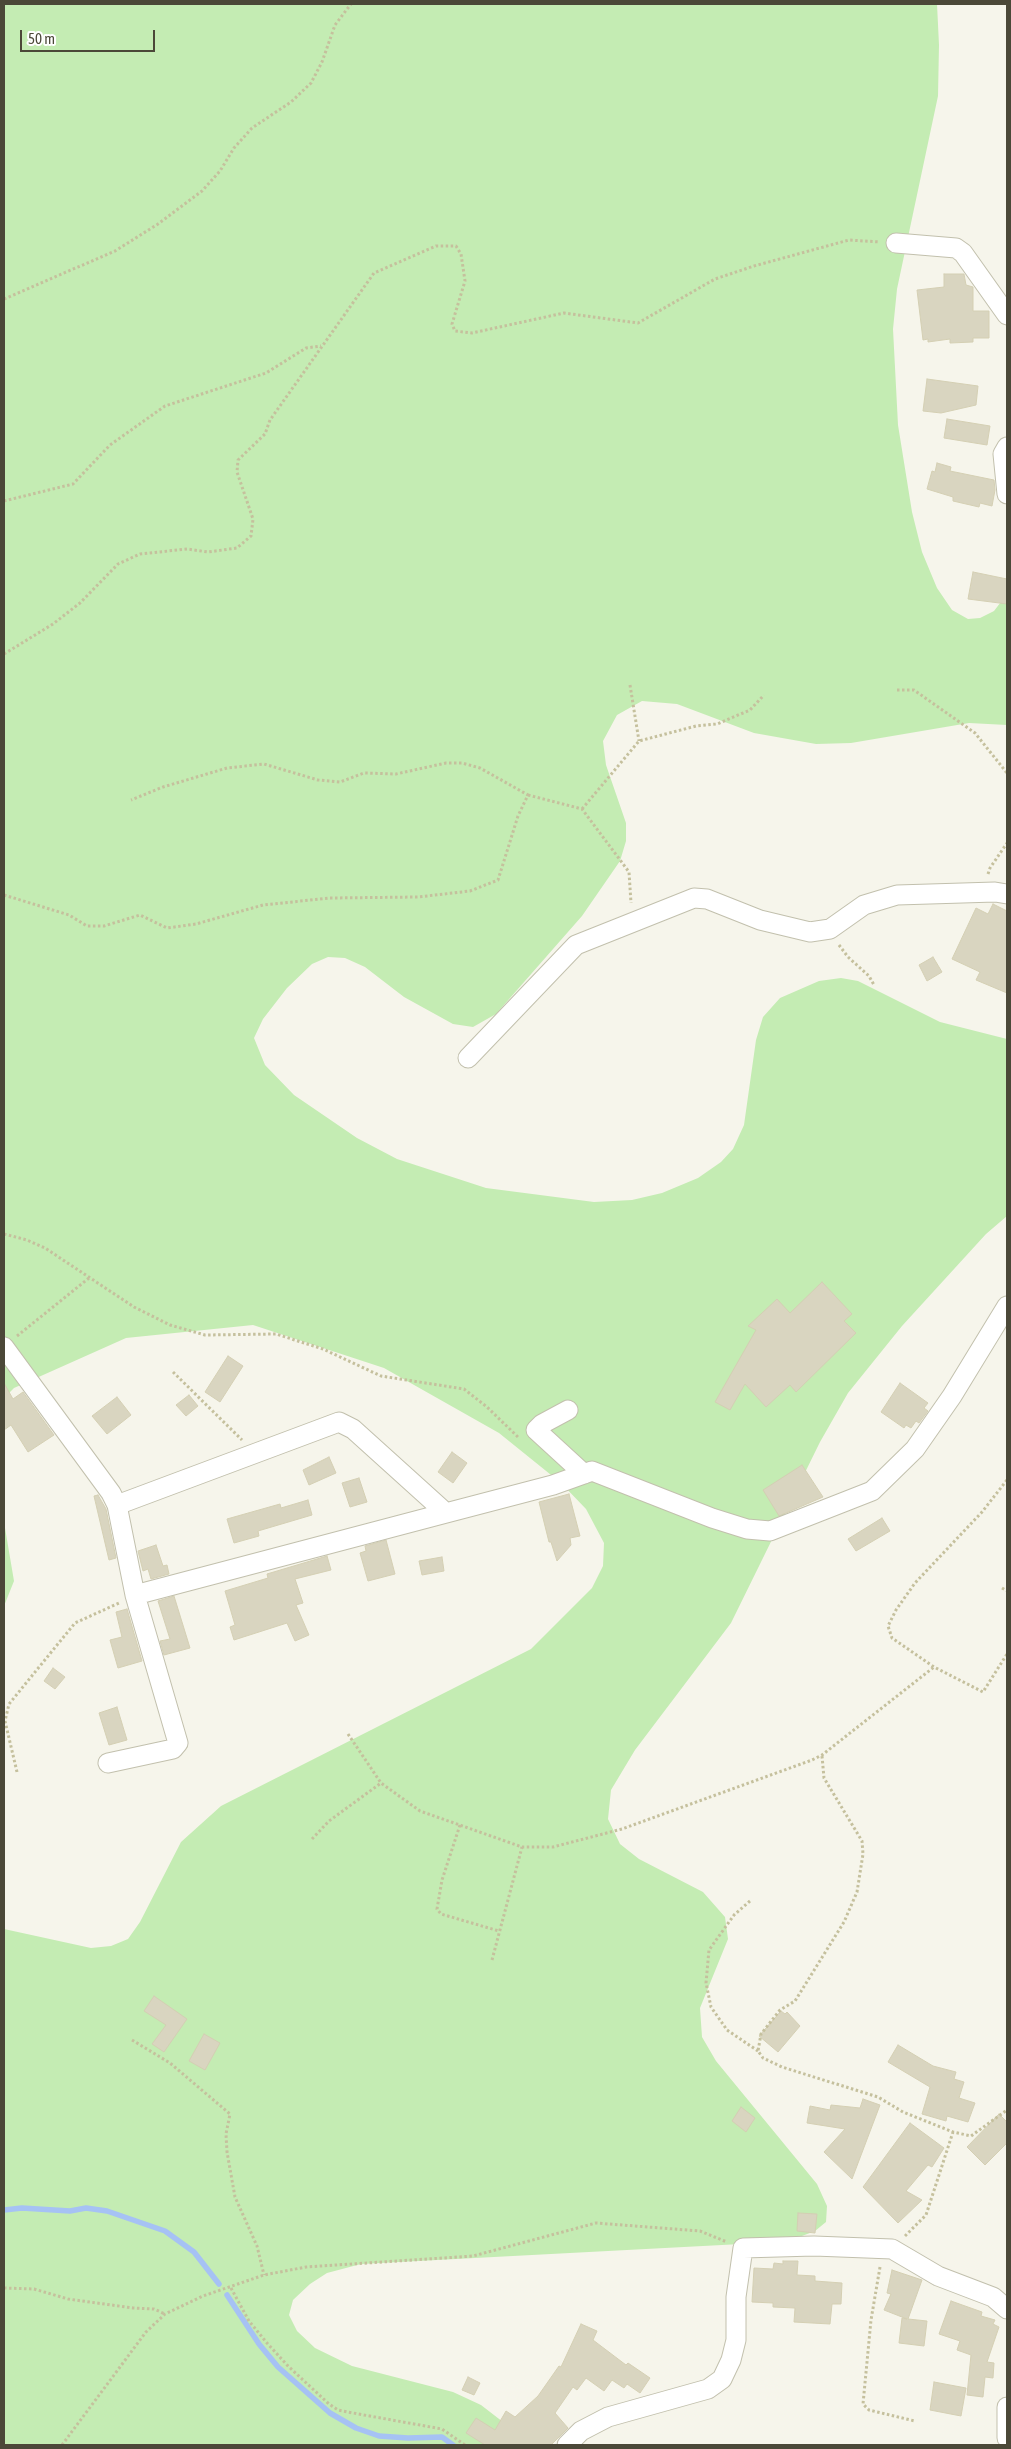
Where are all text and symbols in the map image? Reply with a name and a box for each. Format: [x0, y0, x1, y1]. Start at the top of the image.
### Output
scale bar [22, 20, 158, 52]
text: 50 m [28, 30, 55, 47]

